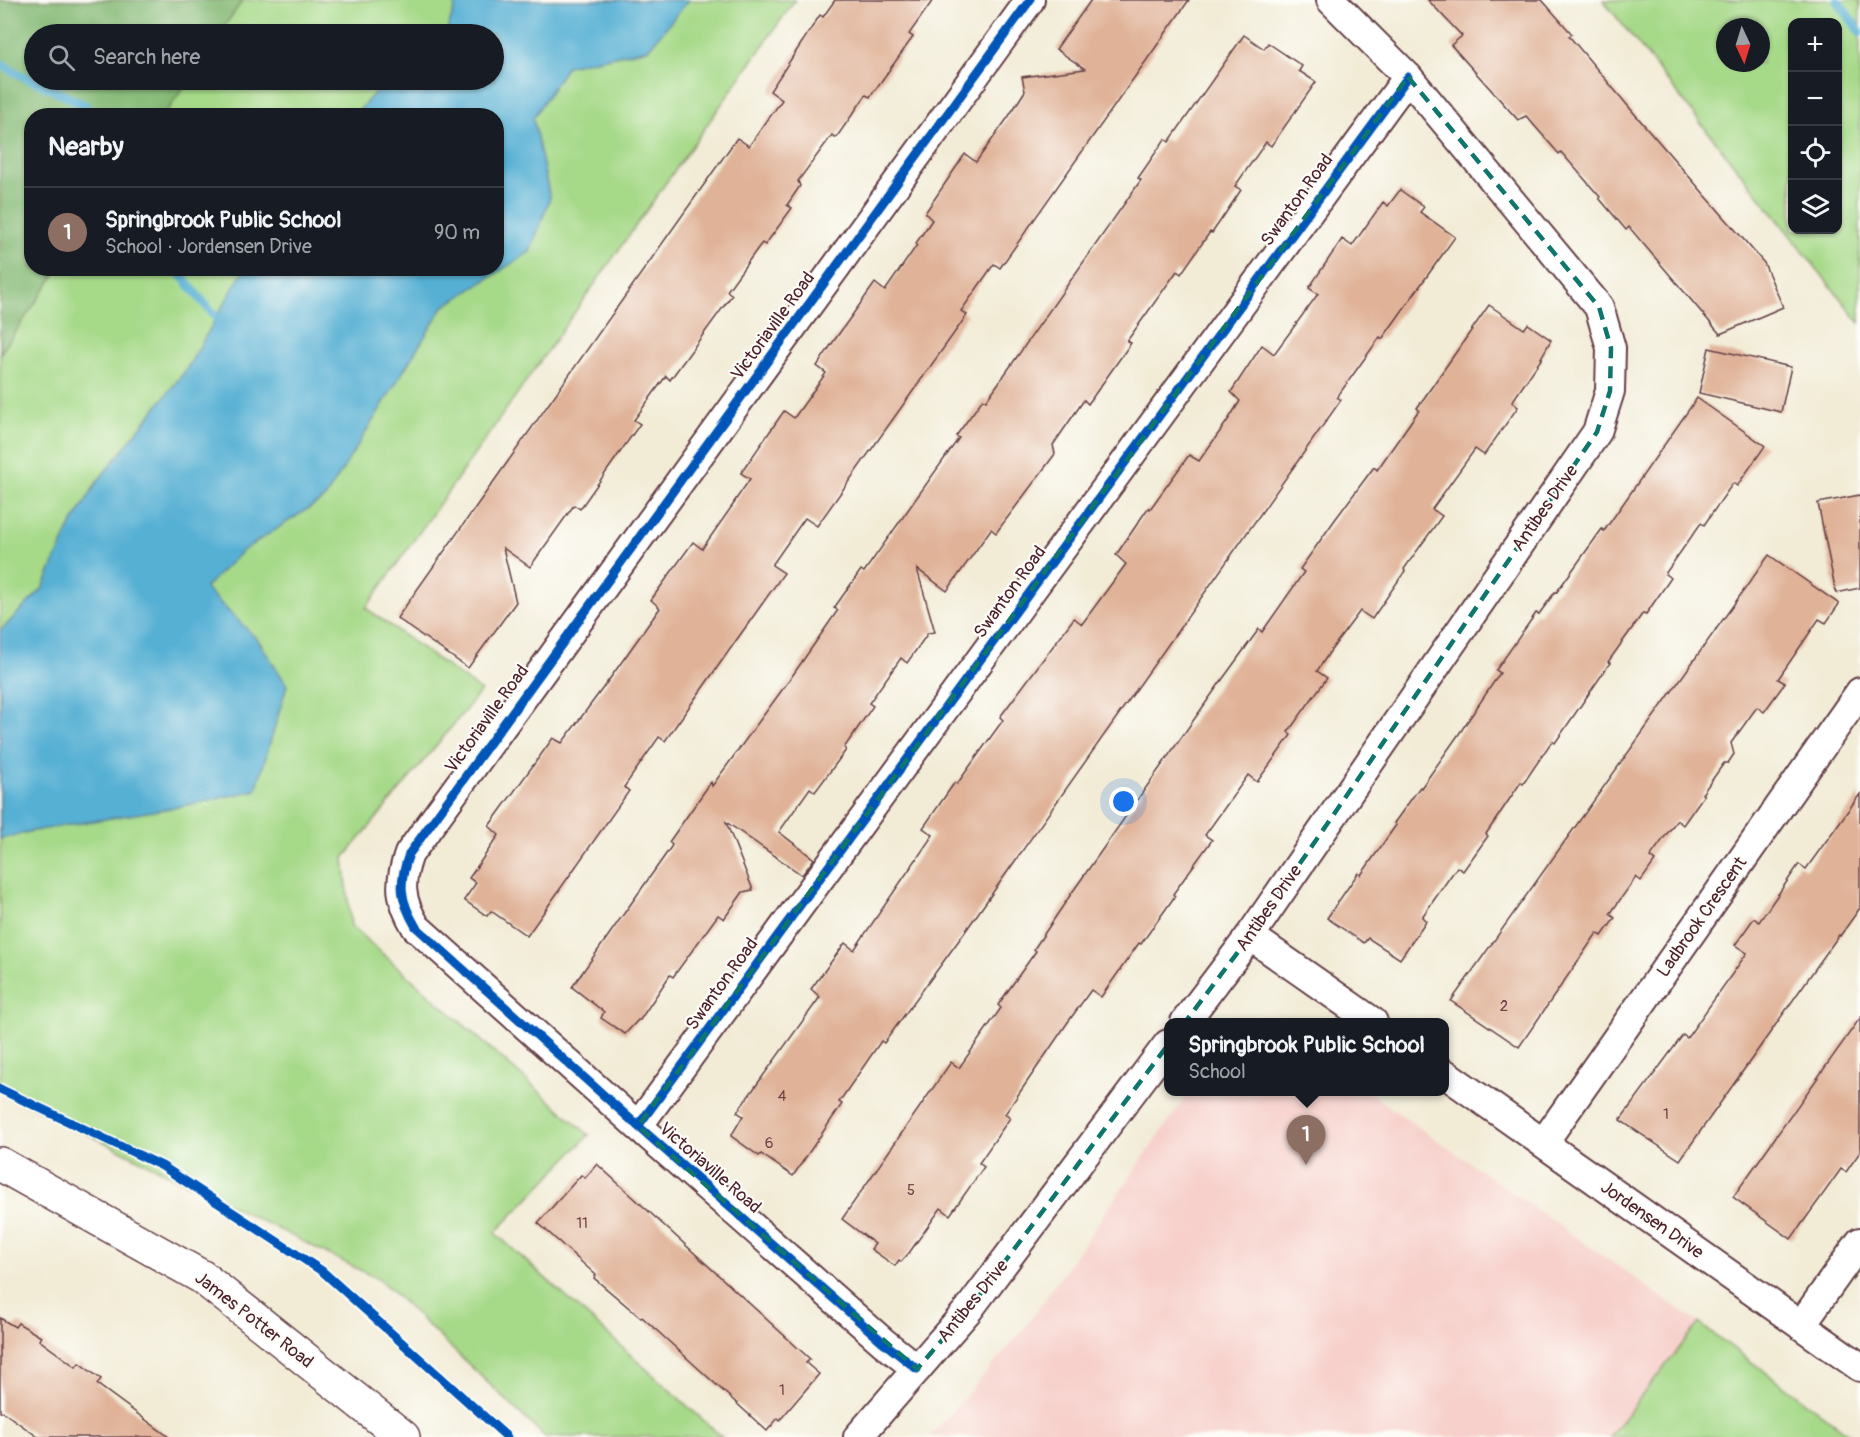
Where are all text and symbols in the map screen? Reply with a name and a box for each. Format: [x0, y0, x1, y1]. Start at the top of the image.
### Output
north arrow [1716, 18, 1770, 72]
map controls [1788, 18, 1842, 234]
button: + [1788, 18, 1842, 72]
search box [24, 24, 504, 90]
icon: search [45, 41, 78, 74]
text: Search here [93, 43, 200, 71]
button: − [1788, 72, 1842, 126]
button: locate [1788, 126, 1842, 180]
text: Nearby [48, 131, 124, 163]
street label: Swanton Road [1256, 149, 1338, 251]
button: layers [1788, 180, 1842, 234]
text: Springbrook Public School [105, 206, 341, 234]
text: 1 [64, 220, 71, 245]
text: 90 m [434, 220, 480, 245]
text: School · Jordensen Drive [105, 234, 312, 259]
street label: Victoriaville Road [726, 267, 820, 385]
street label: Antibes Drive [1507, 460, 1583, 556]
street label: Swanton Road [969, 541, 1051, 643]
street label: Victoriaville Road [440, 660, 534, 778]
your location [1109, 787, 1138, 816]
street label: Ladbrook Crescent [1652, 852, 1753, 982]
street label: Antibes Drive [1231, 860, 1307, 956]
street label: Swanton Road [681, 933, 763, 1035]
house number: 2 [1500, 997, 1508, 1016]
popup [1164, 1018, 1449, 1096]
text: Springbrook Public School [1188, 1031, 1425, 1059]
text: School [1188, 1059, 1246, 1084]
house number: 4 [778, 1087, 787, 1106]
house number: 1 [1663, 1105, 1669, 1124]
pin: 1 [1286, 1116, 1326, 1165]
street label: Victoriaville Road [654, 1117, 766, 1219]
house number: 6 [765, 1134, 773, 1153]
street label: Jordensen Drive [1596, 1176, 1708, 1264]
house number: 5 [907, 1181, 915, 1200]
house number: 11 [576, 1214, 588, 1233]
street label: Antibes Drive [933, 1255, 1014, 1347]
street label: James Potter Road [190, 1266, 318, 1374]
house number: 1 [779, 1381, 785, 1400]

